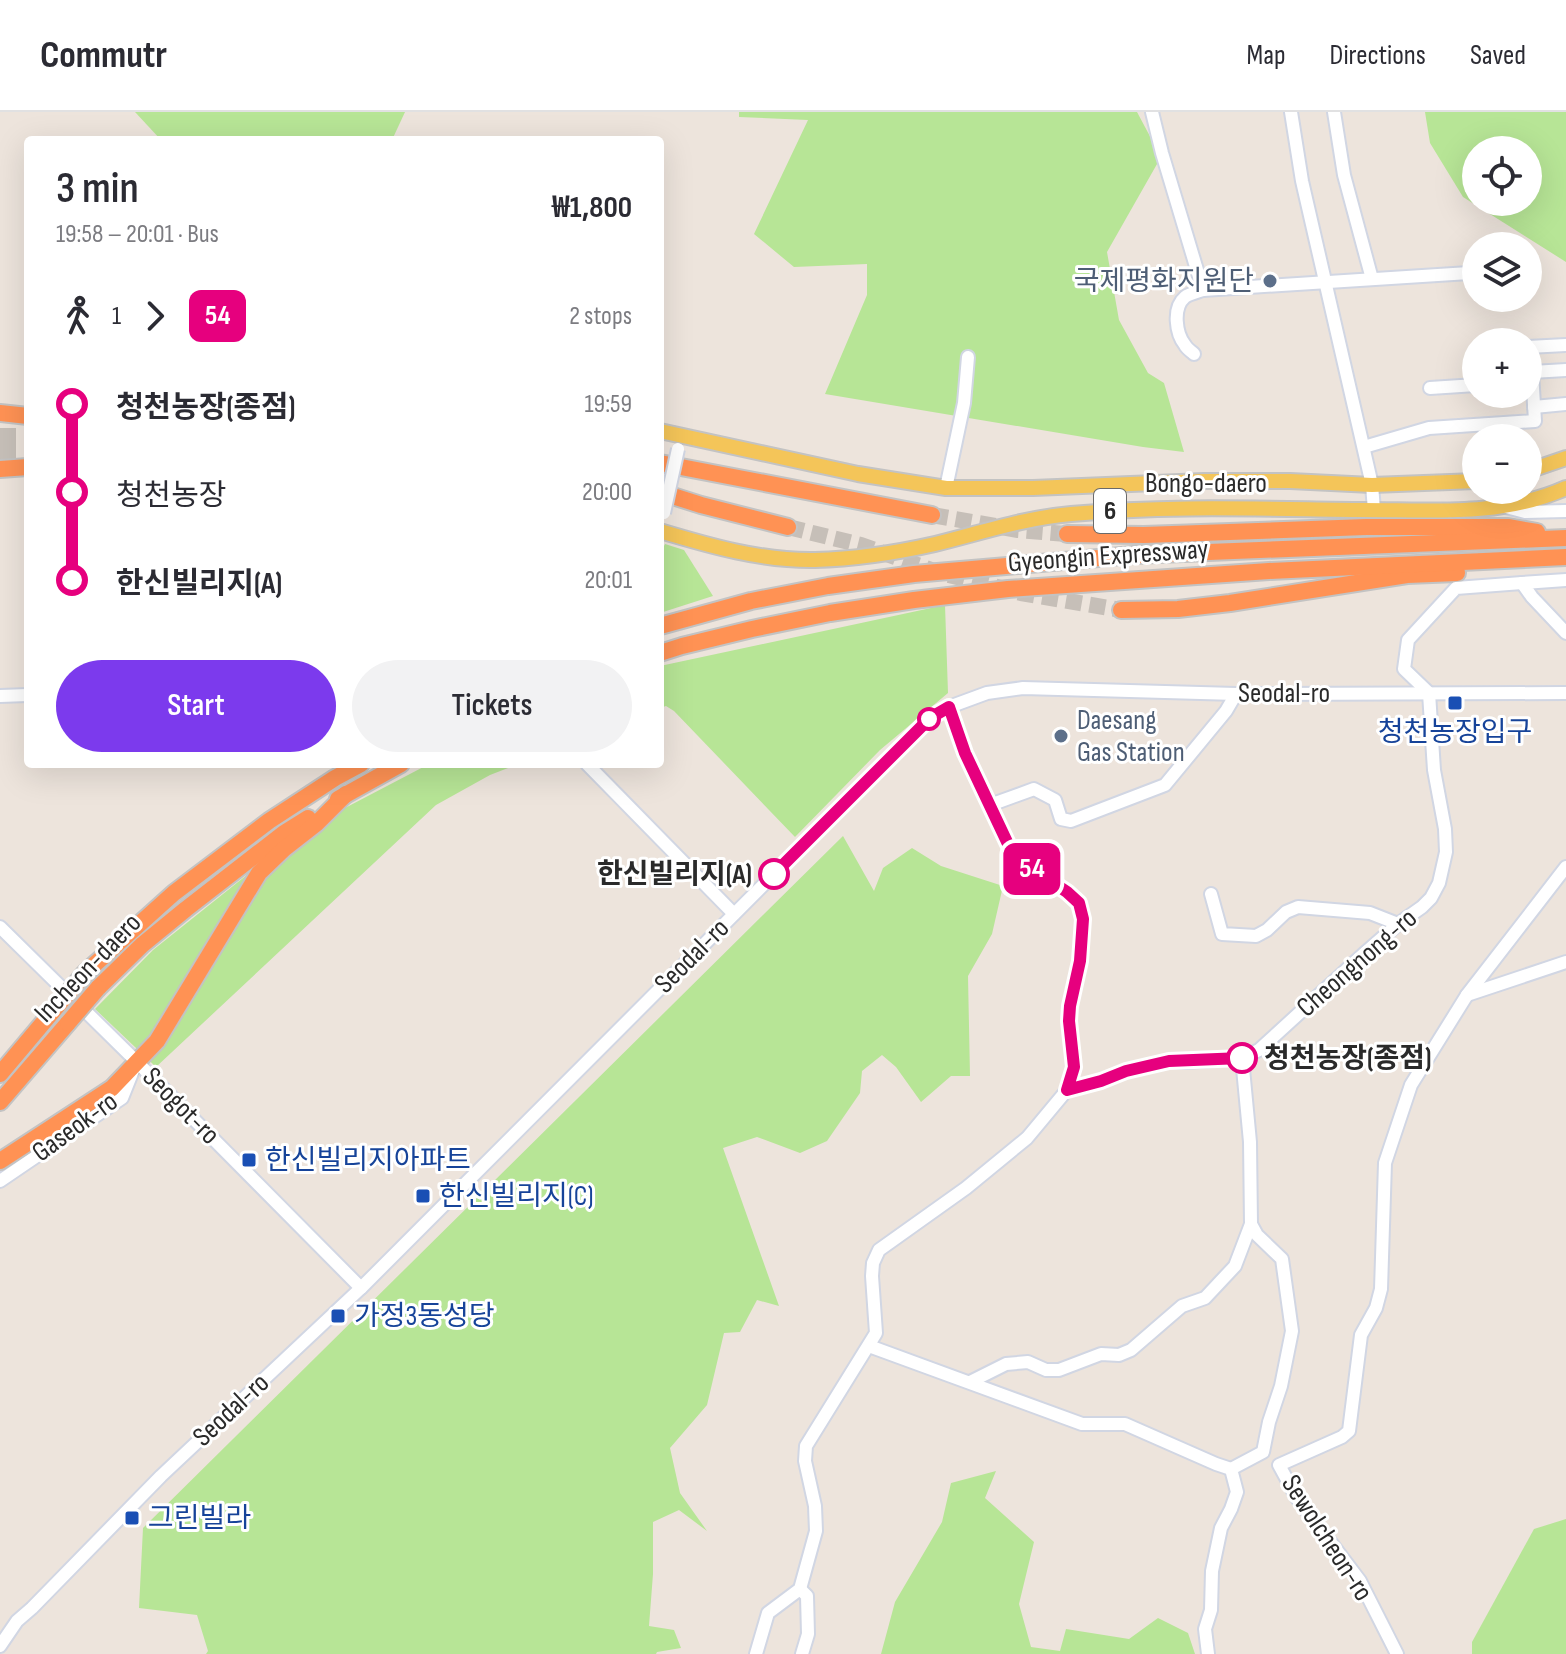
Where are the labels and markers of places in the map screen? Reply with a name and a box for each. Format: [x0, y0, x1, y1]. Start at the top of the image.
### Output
place label: 국제평화지원단 [1074, 265, 1254, 298]
marker: 국제평화지원단 [1261, 272, 1279, 290]
marker: 청천농장입구 [1446, 694, 1464, 712]
place label: Daesang Gas Station [1077, 704, 1185, 769]
unlabelled marker [918, 708, 940, 730]
place label: 청천농장입구 [1378, 716, 1532, 749]
marker: Daesang Gas Station [1052, 727, 1070, 745]
place label: 한신빌리지(A) [597, 858, 752, 891]
marker: 한신빌리지(A) [759, 859, 789, 889]
place label: 청천농장(종점) [1264, 1042, 1432, 1075]
marker: 청천농장(종점) [1227, 1043, 1257, 1073]
place label: 한신빌리지아파트 [265, 1144, 471, 1177]
marker: 한신빌리지아파트 [240, 1151, 258, 1169]
place label: 한신빌리지(C) [439, 1180, 594, 1213]
marker: 한신빌리지(C) [414, 1187, 432, 1205]
place label: 가정3동성당 [354, 1300, 495, 1333]
marker: 가정3동성당 [329, 1307, 347, 1325]
place label: 그린빌라 [148, 1502, 251, 1535]
marker: 그린빌라 [123, 1509, 141, 1527]

